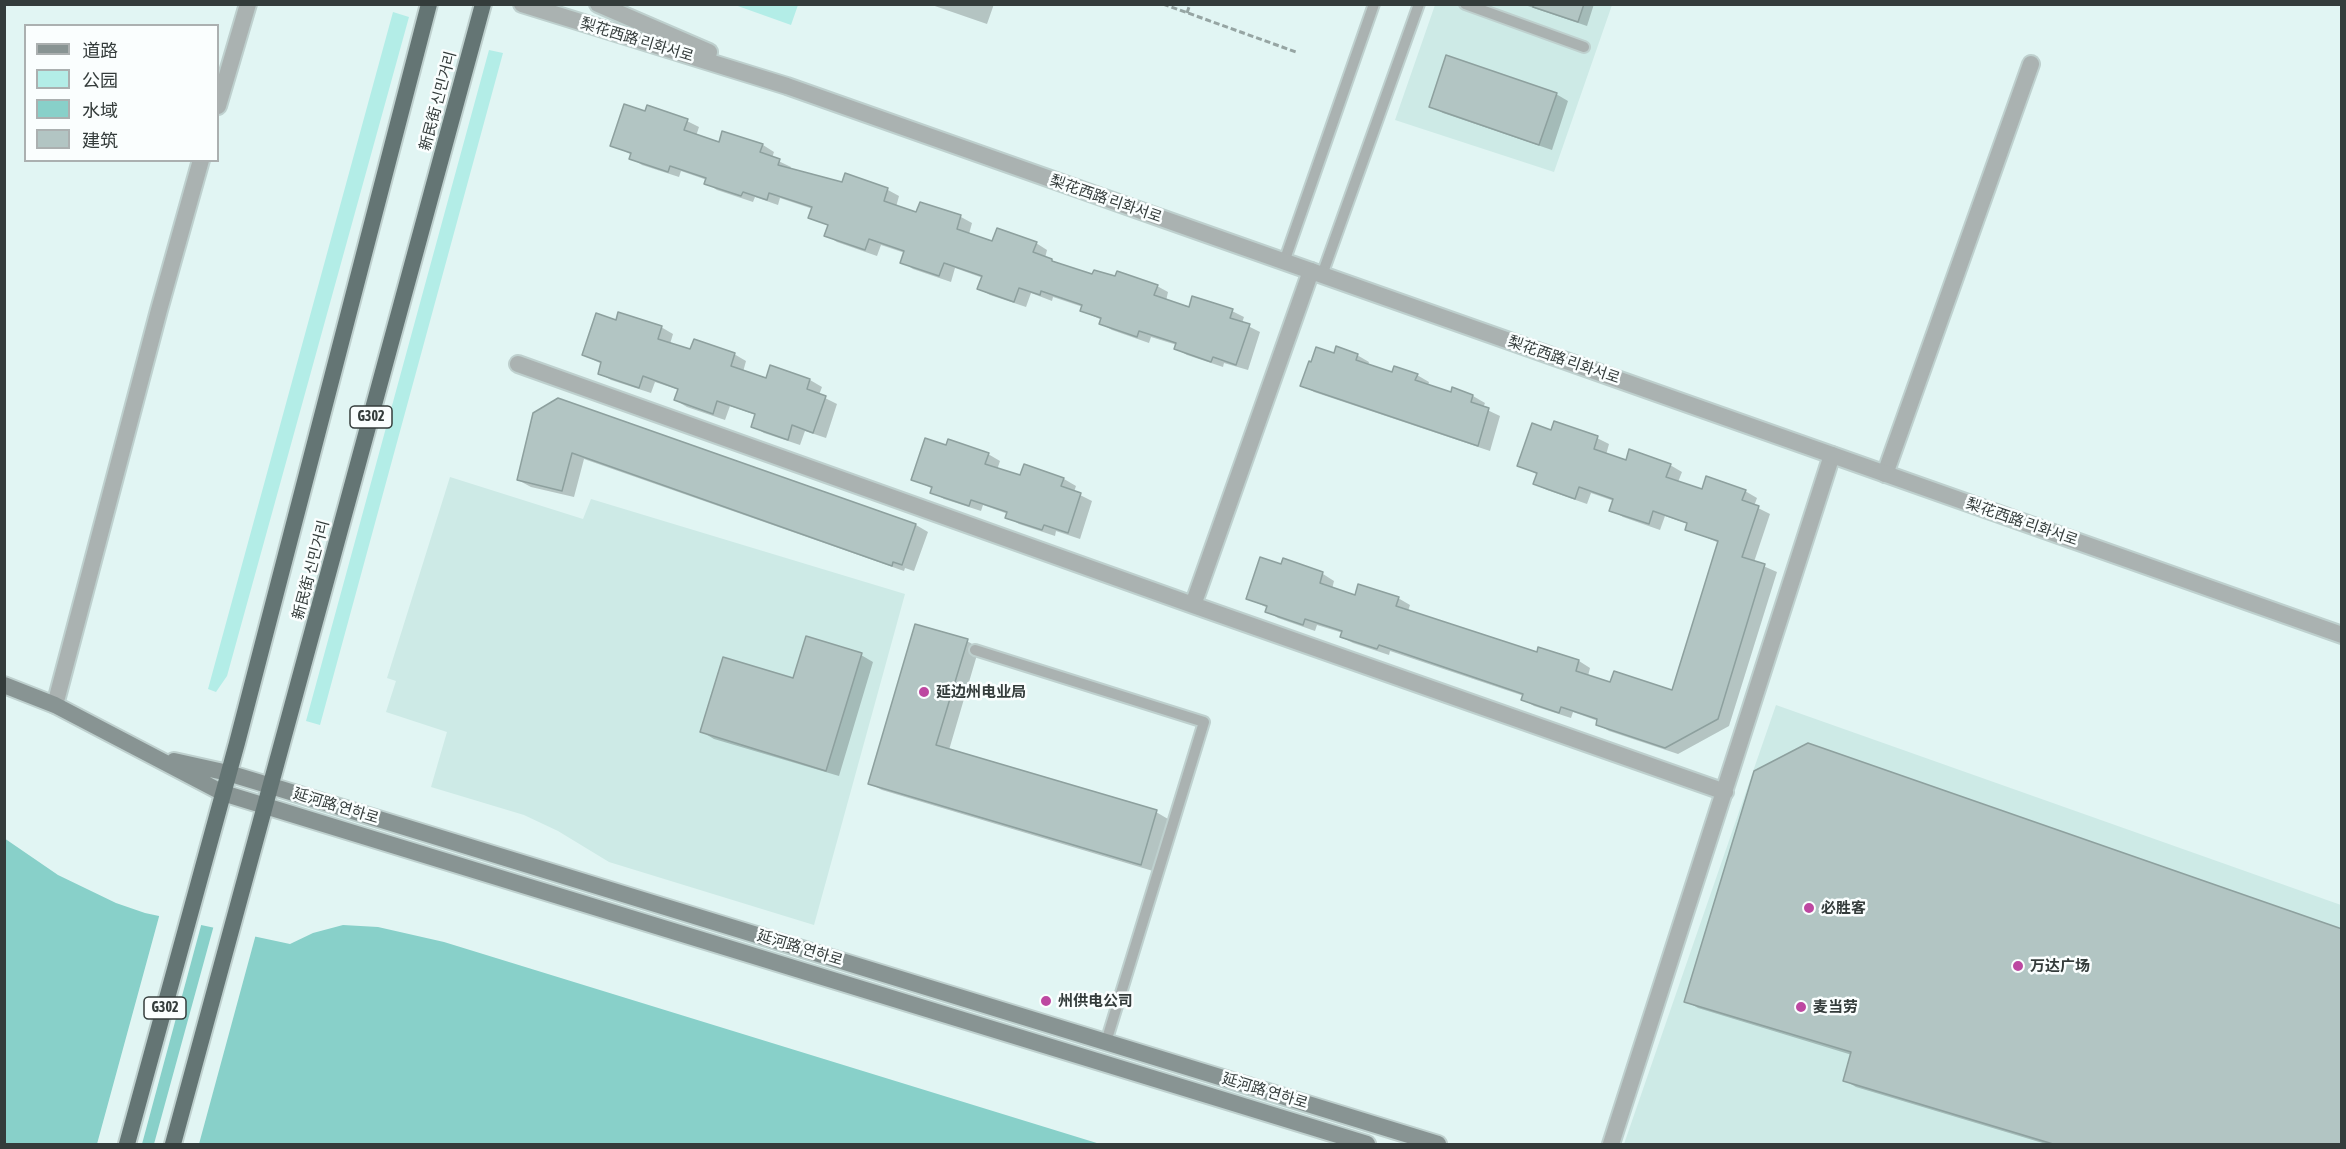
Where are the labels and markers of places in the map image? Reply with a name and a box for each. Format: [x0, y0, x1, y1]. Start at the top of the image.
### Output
place label: 延边州电业局 [936, 683, 1026, 701]
marker: 延边州电业局 [917, 685, 931, 699]
place label: 必胜客 [1821, 899, 1866, 917]
marker: 必胜客 [1802, 901, 1816, 915]
place label: 万达广场 [2030, 957, 2090, 975]
marker: 万达广场 [2011, 959, 2025, 973]
place label: 州供电公司 [1058, 992, 1133, 1010]
marker: 州供电公司 [1039, 994, 1053, 1008]
place label: 麦当劳 [1813, 998, 1858, 1016]
marker: 麦当劳 [1794, 1000, 1808, 1014]

